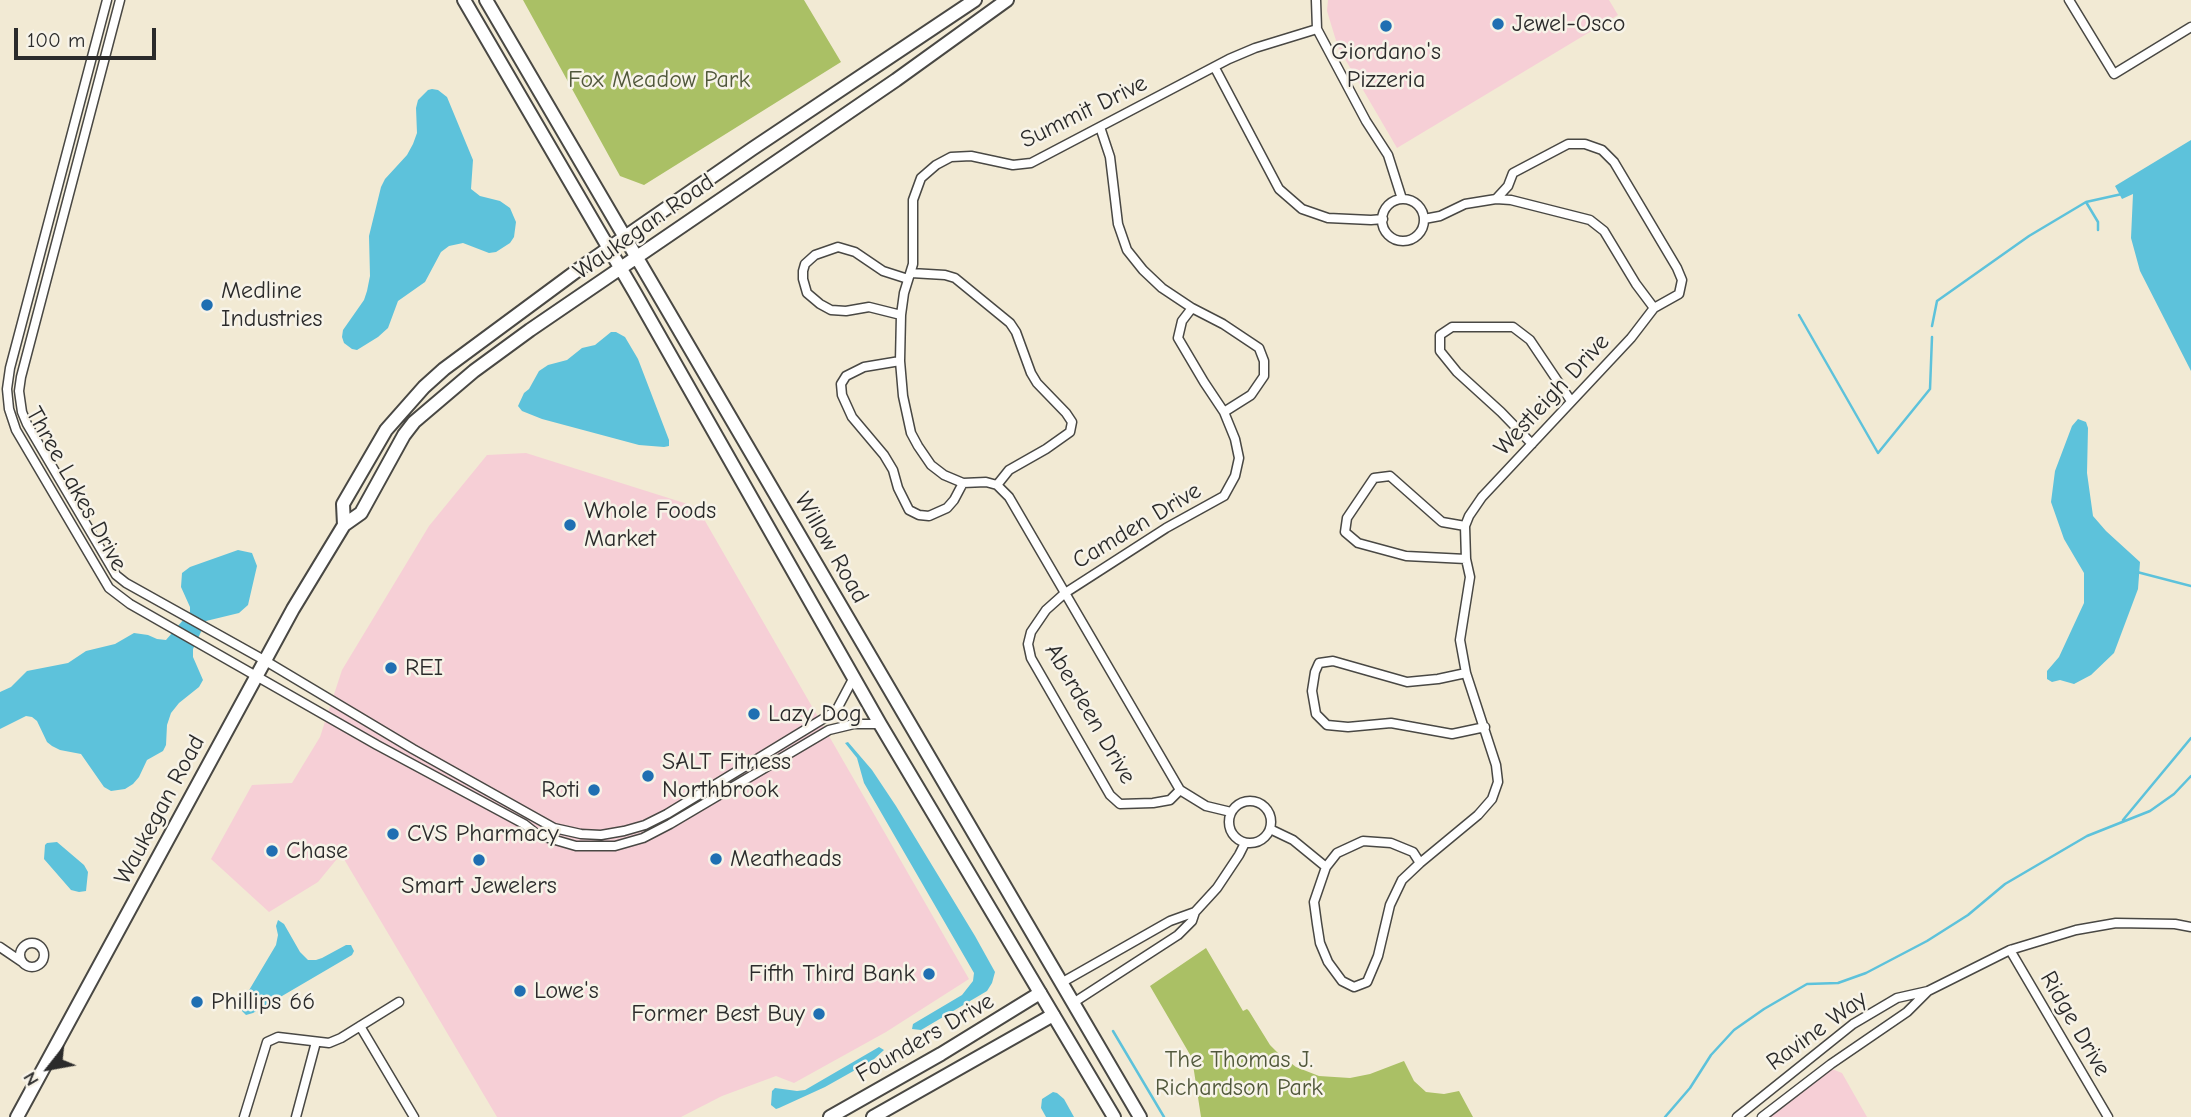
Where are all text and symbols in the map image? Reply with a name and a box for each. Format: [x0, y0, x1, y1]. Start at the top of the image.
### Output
place label: Jewel-Osco [1512, 10, 1625, 38]
scale bar [18, 14, 159, 58]
marker: Jewel-Osco [1490, 16, 1506, 32]
marker: Giordano's Pizzeria [1378, 18, 1394, 34]
text: 100 m [27, 28, 85, 52]
place label: Giordano's Pizzeria [1331, 38, 1441, 94]
park label: Fox Meadow Park [568, 66, 750, 94]
street label: Summit Drive [1016, 69, 1152, 155]
street label: Waukegan Road [568, 168, 720, 286]
place label: Medline Industries [221, 277, 322, 333]
marker: Medline Industries [199, 297, 215, 313]
street label: Westleigh Drive [1488, 328, 1616, 462]
street label: Three Lakes Drive [19, 402, 133, 576]
street label: Camden Drive [1068, 476, 1206, 576]
street label: Willow Road [788, 487, 874, 609]
place label: Whole Foods Market [584, 497, 716, 553]
marker: Whole Foods Market [562, 517, 578, 533]
street label: Aberdeen Drive [1038, 639, 1142, 789]
place label: REI [405, 654, 443, 682]
marker: REI [383, 660, 399, 676]
place label: Lazy Dog [768, 700, 862, 728]
marker: Lazy Dog [746, 706, 762, 722]
street label: Waukegan Road [109, 730, 211, 890]
place label: SALT Fitness Northbrook [662, 748, 791, 804]
marker: SALT Fitness Northbrook [640, 768, 656, 784]
place label: Roti [541, 776, 580, 804]
marker: Roti [586, 782, 602, 798]
place label: CVS Pharmacy [407, 820, 559, 848]
marker: CVS Pharmacy [385, 826, 401, 842]
place label: Chase [286, 837, 348, 865]
marker: Chase [264, 843, 280, 859]
place label: Meatheads [730, 845, 841, 873]
marker: Meatheads [708, 851, 724, 867]
marker: Smart Jewelers [471, 852, 487, 868]
place label: Smart Jewelers [401, 872, 557, 900]
place label: Fifth Third Bank [749, 960, 915, 988]
marker: Fifth Third Bank [921, 966, 937, 982]
street label: Ridge Drive [2033, 966, 2117, 1082]
place label: Lowe's [534, 977, 599, 1005]
marker: Lowe's [512, 983, 528, 999]
street label: Ravine Way [1761, 985, 1873, 1077]
street label: Founders Drive [851, 987, 999, 1089]
place label: Phillips 66 [211, 988, 315, 1016]
marker: Phillips 66 [189, 994, 205, 1010]
place label: Former Best Buy [631, 1000, 805, 1028]
marker: Former Best Buy [811, 1006, 827, 1022]
north arrow [14, 1033, 84, 1103]
park label: The Thomas J. Richardson Park [1155, 1046, 1323, 1102]
text: N [18, 1068, 44, 1090]

